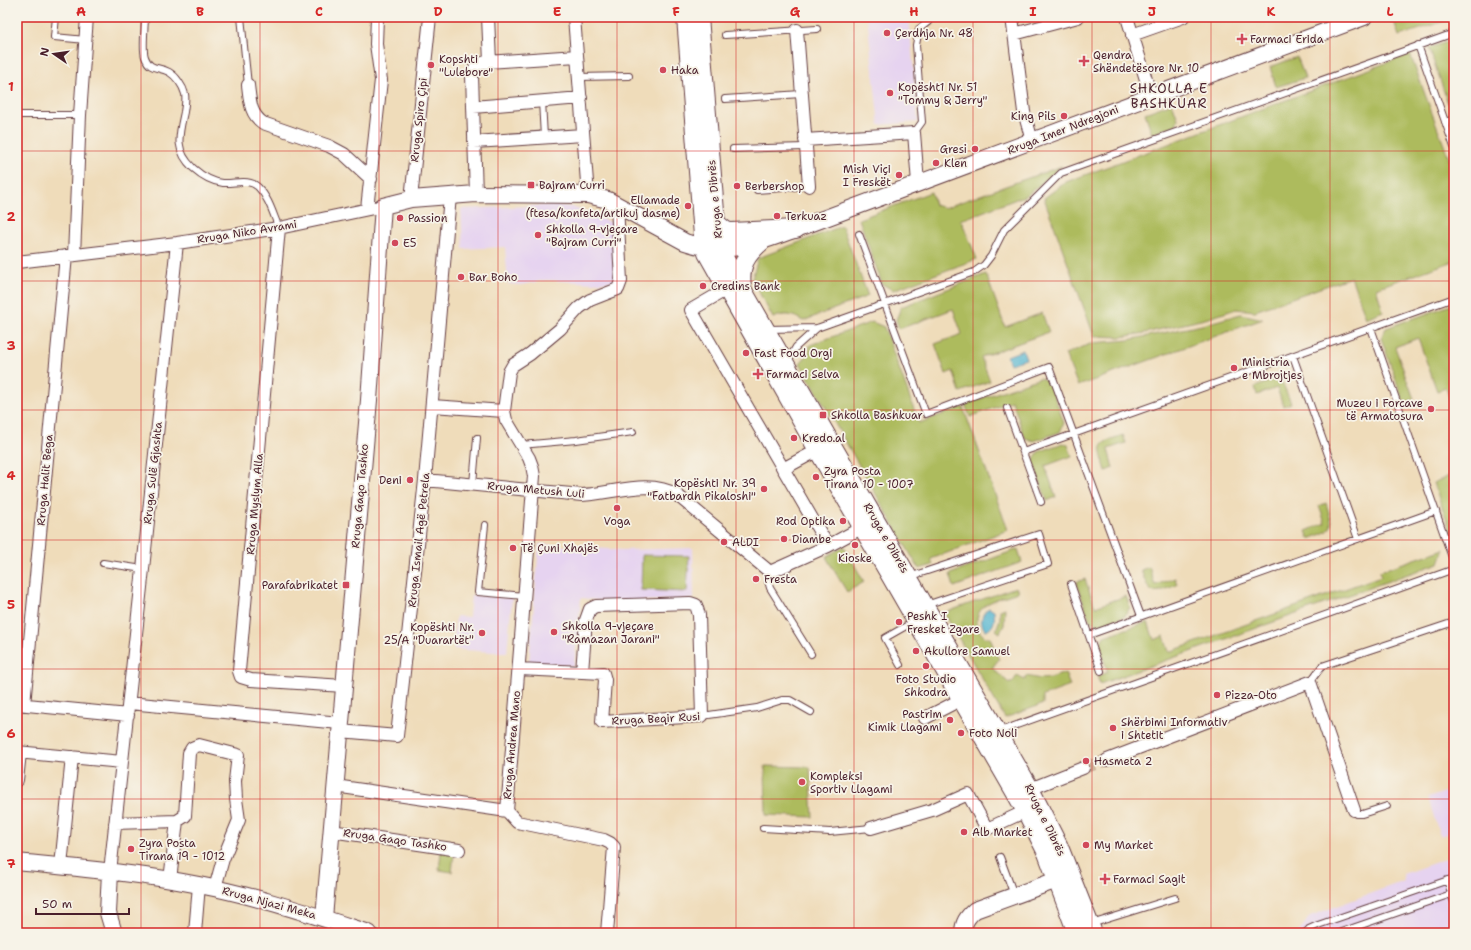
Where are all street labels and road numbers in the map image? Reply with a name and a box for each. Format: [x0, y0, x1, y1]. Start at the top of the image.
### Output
street label: Rruga Spiro Çipi [407, 77, 431, 163]
street label: Rruga Imer Ndregjoni [1005, 102, 1121, 158]
street label: Rruga e Dibrës [704, 159, 726, 239]
street label: Rruga Niko Avrami [196, 217, 298, 247]
street label: Rruga Sulë Gjashta [140, 421, 166, 525]
street label: Rruga Halit Bega [34, 434, 56, 526]
street label: Rruga Gaqo Tashko [348, 443, 372, 549]
street label: Rruga Myslym Alla [243, 452, 267, 555]
street label: Rruga Ismail Agë Petrela [404, 472, 434, 608]
street label: Rruga Metush Luli [487, 478, 585, 502]
street label: Rruga e Dibrës [860, 500, 912, 576]
street label: Rruga Andrea Mano [500, 690, 524, 800]
street label: Rruga Beqir Rusi [611, 709, 701, 729]
street label: Rruga e Dibrës [1021, 781, 1069, 859]
street label: Rruga Gaqo Tashko [342, 825, 448, 855]
street label: Rruga Njazi Meka [220, 883, 318, 923]

